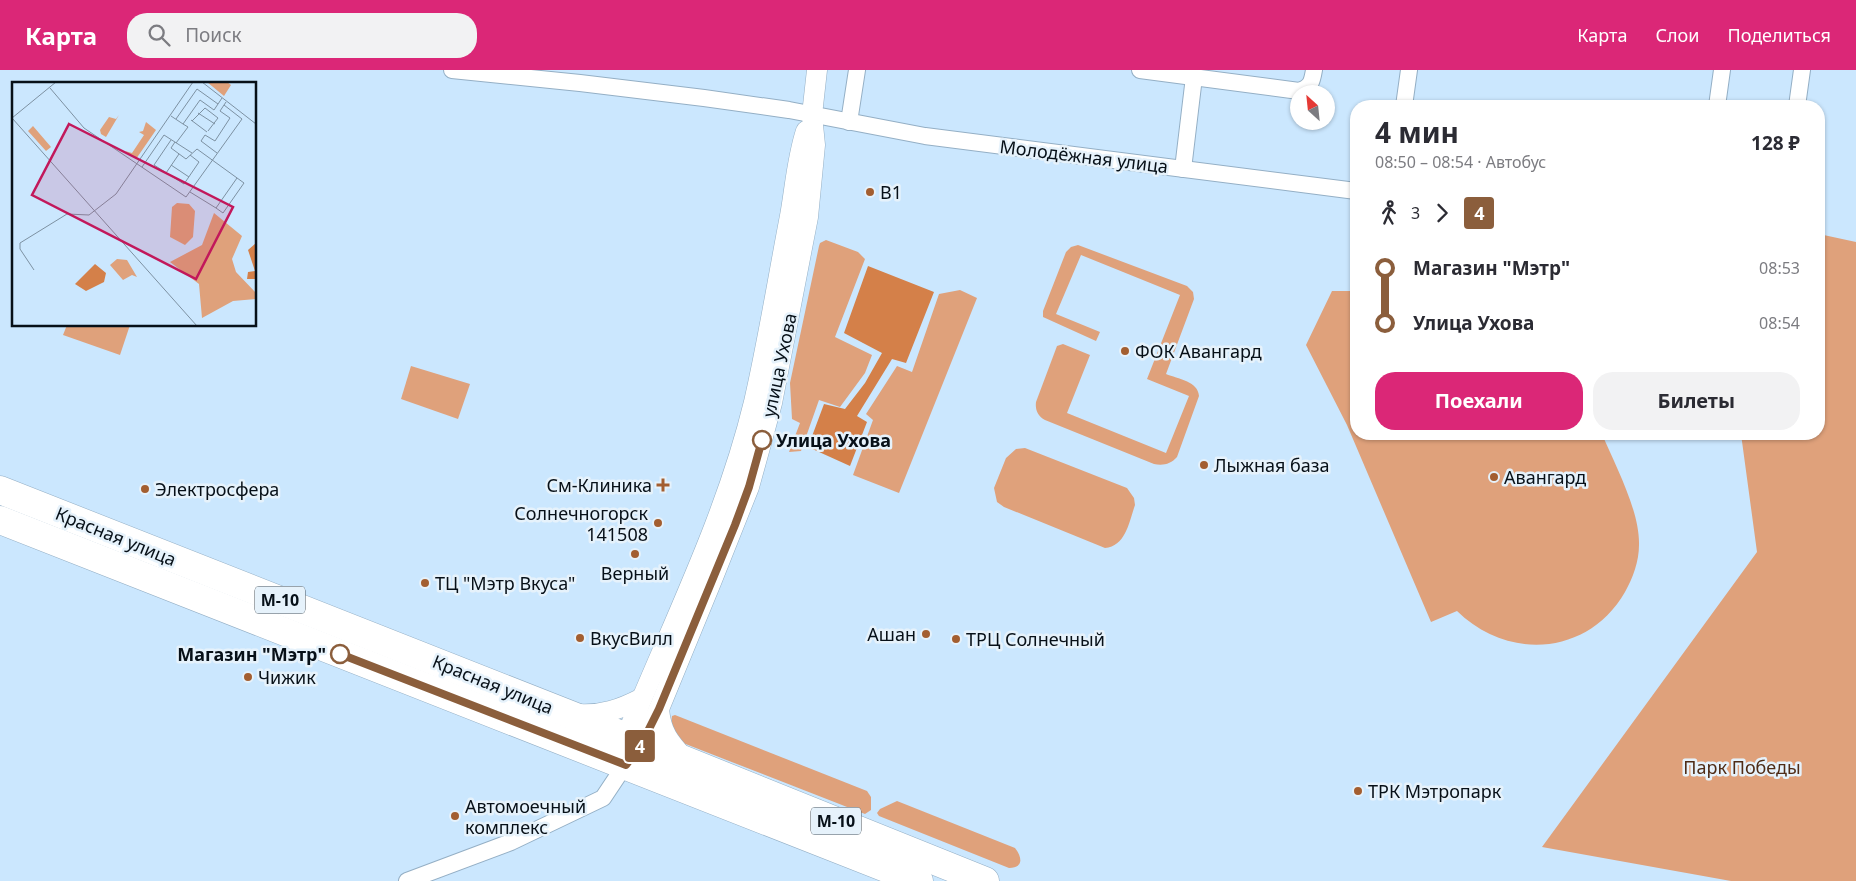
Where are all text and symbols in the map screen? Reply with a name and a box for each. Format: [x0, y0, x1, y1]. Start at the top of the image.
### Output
search box [127, 13, 477, 58]
text: Карта [25, 19, 97, 52]
icon: search [145, 21, 173, 49]
text: Поиск [185, 22, 242, 48]
text: Карта [1577, 23, 1627, 47]
text: Слои [1655, 23, 1699, 47]
text: Поделиться [1727, 23, 1831, 47]
inset map [12, 82, 256, 326]
north arrow [1290, 85, 1335, 130]
map controls [1290, 85, 1335, 130]
text: 4 мин [1375, 113, 1459, 151]
text: 128 ₽ [1751, 130, 1800, 156]
street label: Молодёжная улица [998, 134, 1170, 178]
text: 08:50 – 08:54 · Автобус [1375, 151, 1546, 173]
place label: В1 [880, 180, 902, 204]
marker: В1 [864, 186, 876, 198]
icon: walk [1375, 199, 1403, 227]
icon: forward [1428, 199, 1456, 227]
text: 4 [1474, 201, 1484, 225]
text: 3 [1411, 202, 1420, 224]
text: Магазин "Мэтр" [1413, 255, 1570, 281]
text: 08:53 [1759, 257, 1800, 279]
text: Улица Ухова [1413, 310, 1534, 336]
street label: улица Ухова [756, 311, 802, 419]
text: 08:54 [1759, 312, 1800, 334]
place label: ФОК Авангард [1135, 339, 1262, 363]
marker: ФОК Авангард [1119, 345, 1131, 357]
button: Поехали [1375, 372, 1583, 430]
button: Билеты [1593, 372, 1800, 430]
place label: Улица Ухова [776, 428, 891, 452]
marker: Улица Ухова [752, 430, 772, 450]
place label: Лыжная база [1214, 453, 1330, 477]
marker: Лыжная база [1198, 459, 1210, 471]
place label: Авангард [1504, 465, 1586, 489]
marker: Авангард [1488, 471, 1500, 483]
place label: См-Клиника [546, 473, 652, 497]
place label: Электросфера [155, 477, 279, 501]
marker: См-Клиника [656, 478, 670, 492]
marker: Электросфера [139, 483, 151, 495]
street label: Красная улица [52, 501, 180, 571]
place label: Солнечногорск 141508 [514, 501, 648, 546]
marker: Солнечногорск 141508 [652, 517, 664, 529]
marker: Верный [629, 548, 641, 560]
place label: Верный [601, 561, 669, 585]
place label: ТЦ "Мэтр Вкуса" [435, 571, 575, 595]
marker: ТЦ "Мэтр Вкуса" [419, 577, 431, 589]
road number: М-10 [255, 586, 305, 614]
place label: Ашан [867, 622, 916, 646]
place label: ВкусВилл [590, 626, 673, 650]
place label: ТРЦ Солнечный [966, 627, 1105, 651]
marker: Ашан [920, 628, 932, 640]
marker: ВкусВилл [574, 632, 586, 644]
marker: ТРЦ Солнечный [950, 633, 962, 645]
place label: Магазин "Мэтр" [177, 642, 326, 666]
marker: Магазин "Мэтр" [330, 644, 350, 664]
street label: Красная улица [429, 649, 557, 719]
place label: Чижик [258, 665, 316, 689]
marker: Чижик [242, 671, 254, 683]
line badge: 4 [624, 730, 656, 762]
text: 4 [635, 734, 645, 758]
park label: Парк Победы [1683, 755, 1801, 779]
place label: ТРК Мэтропарк [1368, 779, 1502, 803]
marker: ТРК Мэтропарк [1352, 785, 1364, 797]
place label: Автомоечный комплекс [465, 794, 586, 839]
road number: М-10 [811, 808, 861, 834]
marker: Автомоечный комплекс [449, 810, 461, 822]

